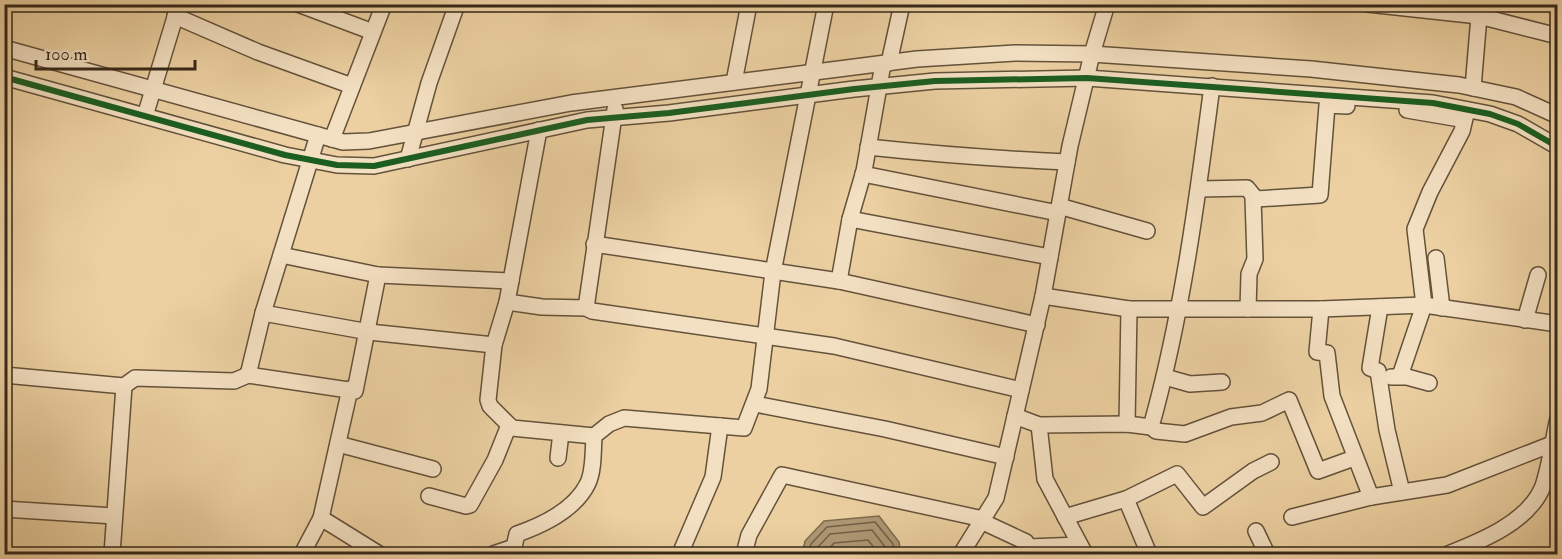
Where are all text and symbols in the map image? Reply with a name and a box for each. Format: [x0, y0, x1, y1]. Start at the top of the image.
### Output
scale bar [36, 33, 195, 71]
text: 100 m [45, 43, 88, 66]

